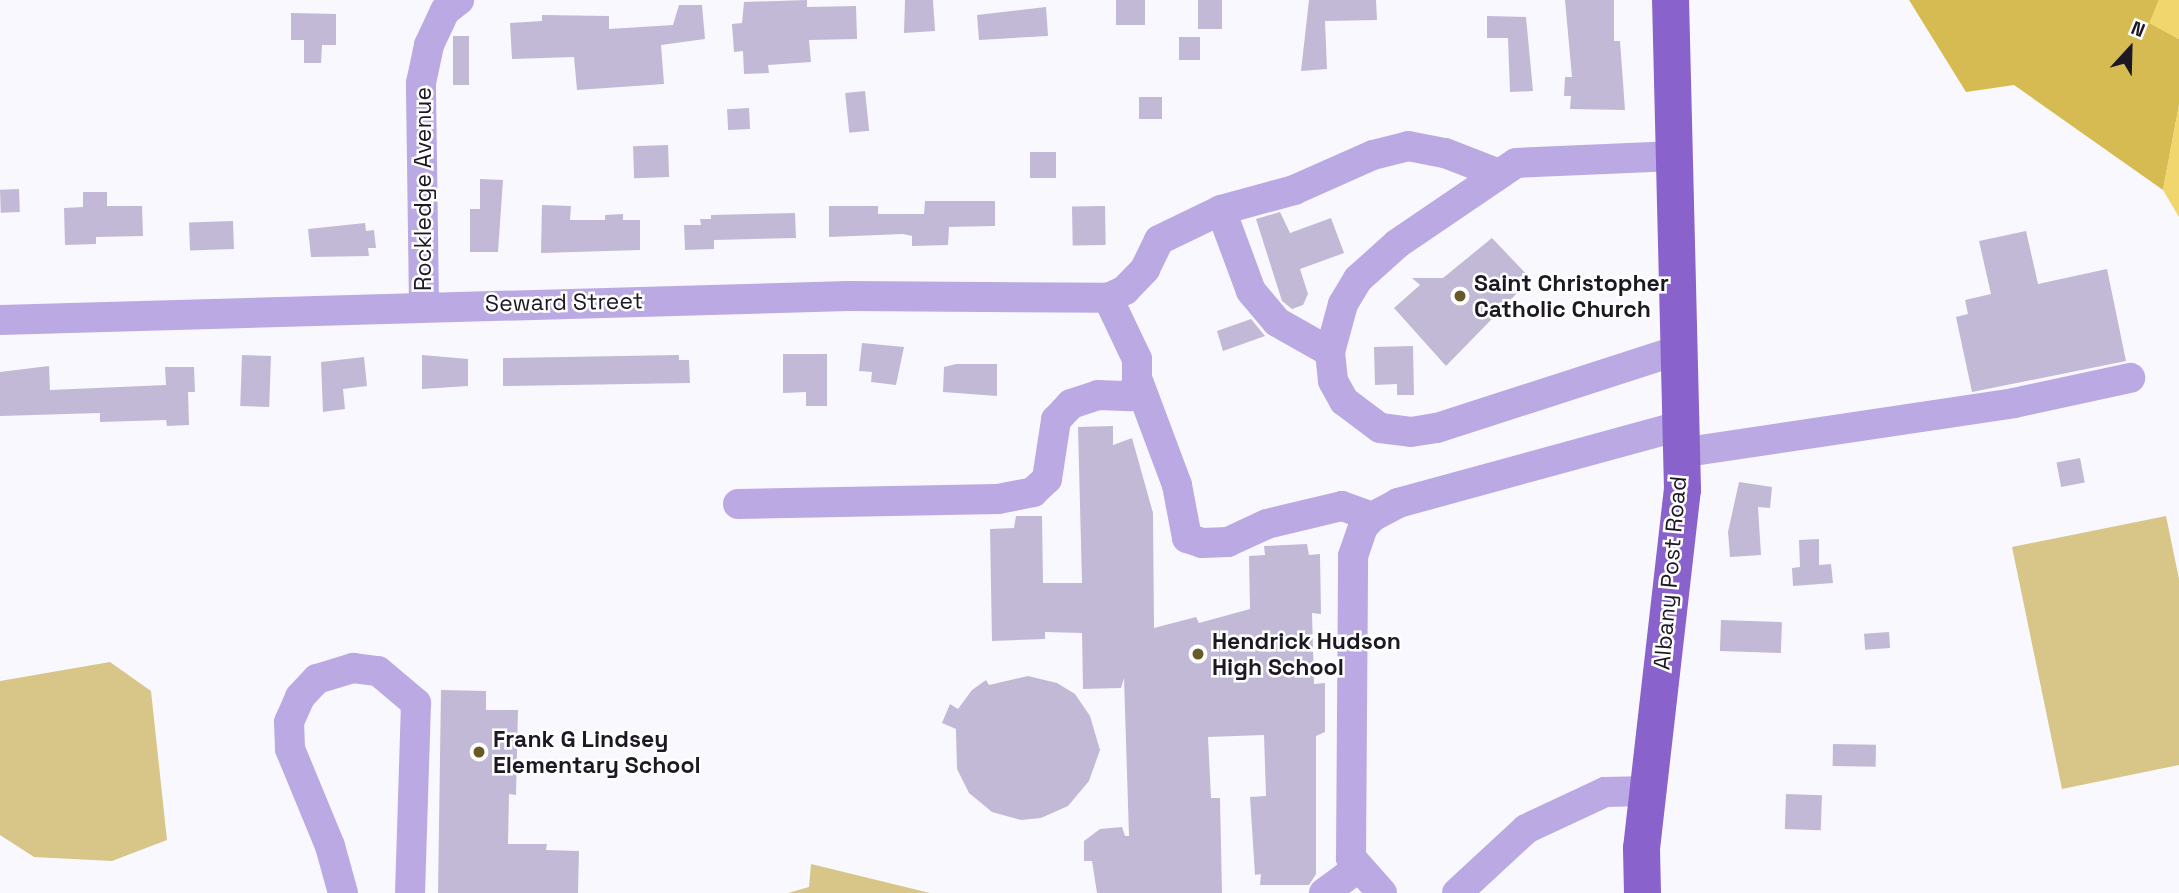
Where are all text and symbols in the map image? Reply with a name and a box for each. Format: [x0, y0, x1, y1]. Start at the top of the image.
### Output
north arrow [2095, 14, 2165, 84]
text: N [2127, 15, 2149, 43]
street label: Rockledge Avenue [409, 87, 437, 291]
place label: Saint Christopher Catholic Church [1474, 269, 1669, 323]
street label: Seward Street [485, 287, 643, 317]
marker: Saint Christopher Catholic Church [1452, 288, 1468, 304]
street label: Albany Post Road [1648, 475, 1692, 671]
place label: Hendrick Hudson High School [1212, 627, 1401, 681]
marker: Hendrick Hudson High School [1190, 646, 1206, 662]
place label: Frank G Lindsey Elementary School [493, 725, 701, 779]
marker: Frank G Lindsey Elementary School [471, 744, 487, 760]

